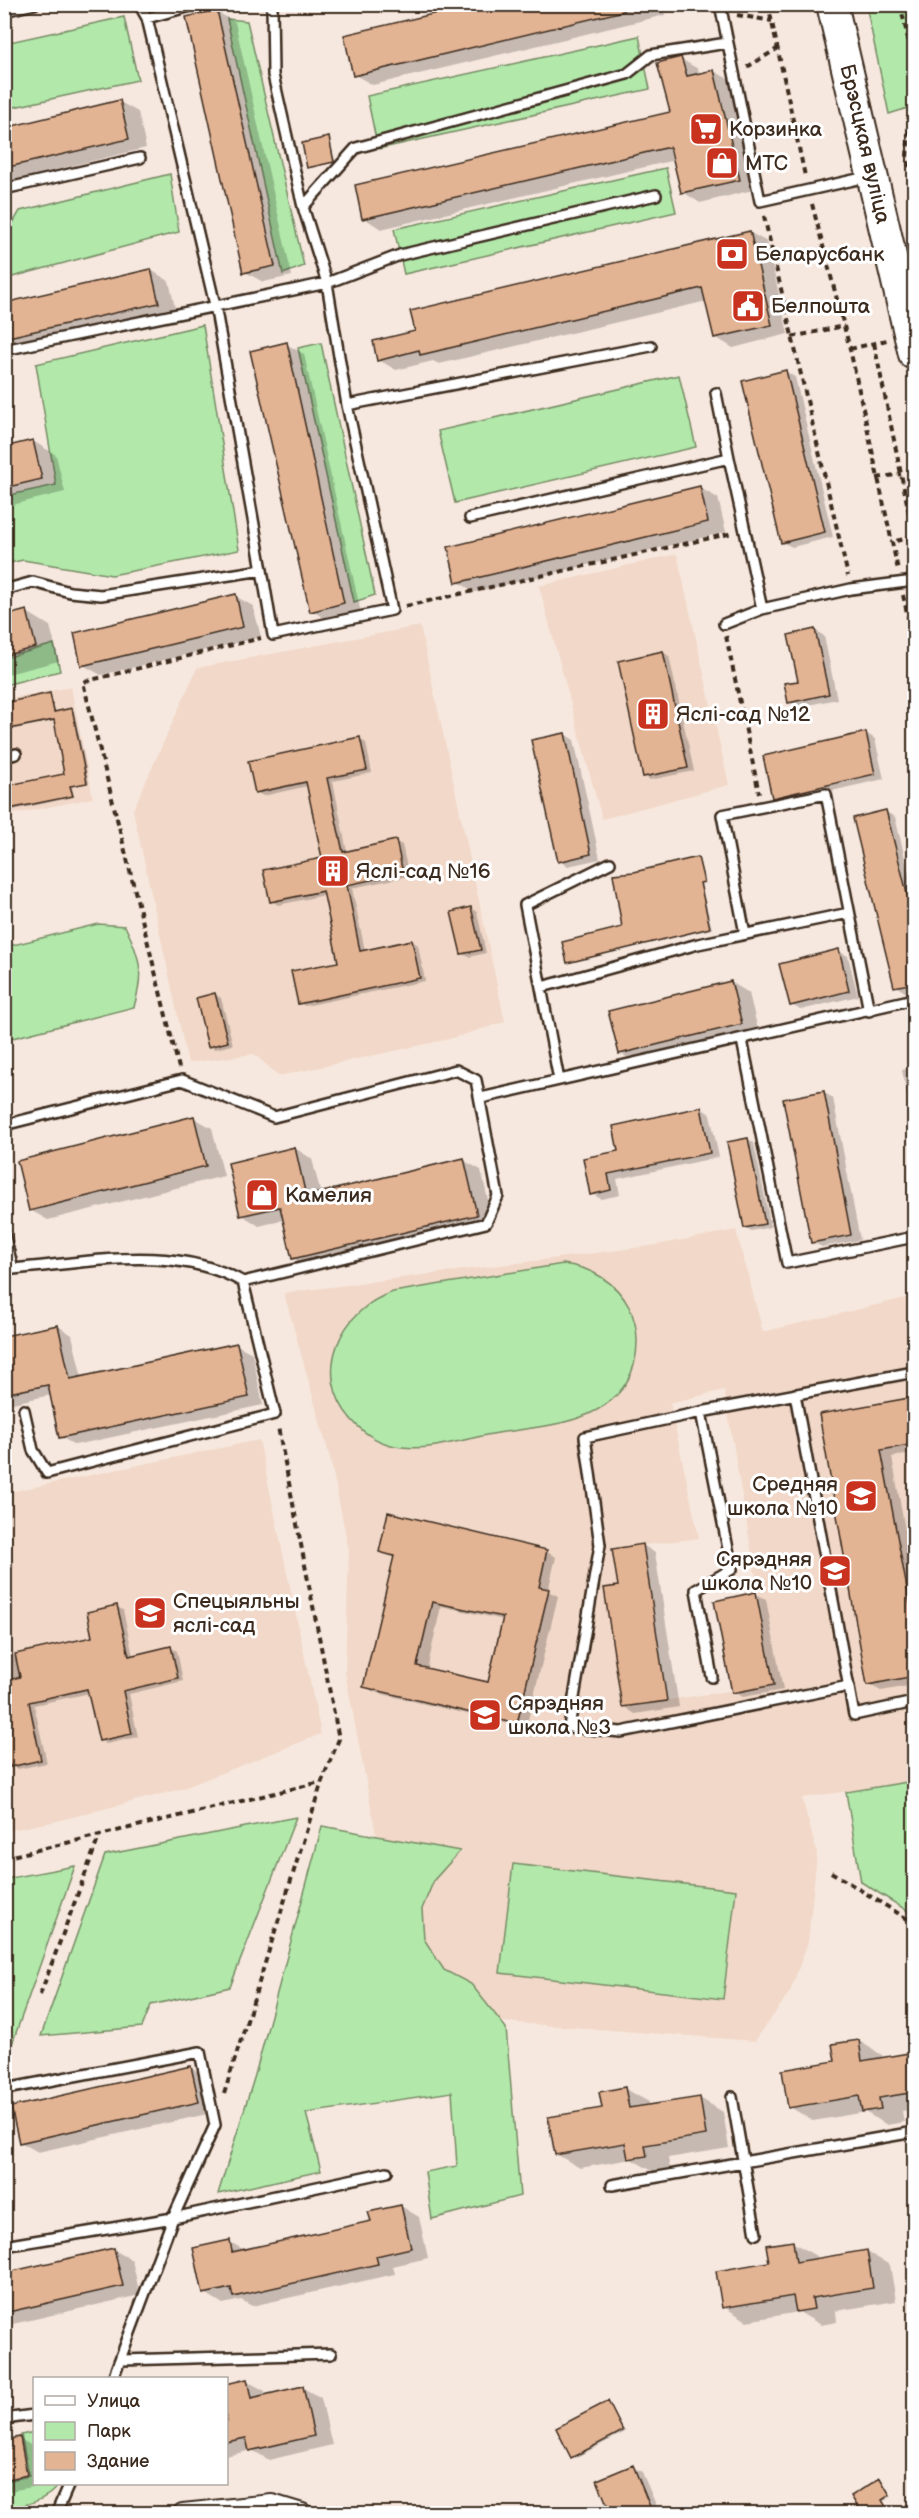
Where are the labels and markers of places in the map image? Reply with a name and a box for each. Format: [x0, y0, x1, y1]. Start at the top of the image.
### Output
supermarket icon: Корзинка [688, 111, 724, 147]
place label: Корзинка [729, 117, 823, 142]
shop icon: МТС [704, 145, 740, 181]
place label: МТС [745, 151, 788, 176]
bank icon: Беларусбанк [714, 236, 750, 272]
place label: Беларусбанк [755, 242, 884, 267]
public building icon: Белпошта [730, 288, 766, 324]
place label: Белпошта [771, 294, 871, 319]
building icon: Яслі-сад №12 [635, 696, 671, 732]
place label: Яслі-сад №12 [676, 702, 811, 727]
building icon: Яслі-сад №16 [315, 853, 351, 889]
place label: Яслі-сад №16 [356, 859, 491, 884]
shop icon: Камелия [244, 1177, 280, 1213]
place label: Камелия [285, 1183, 372, 1208]
place label: Средняя школа №10 [727, 1472, 838, 1521]
school or university icon: Средняя школа №10 [843, 1478, 879, 1514]
place label: Сярэдняя школа №10 [701, 1547, 812, 1596]
school or university icon: Сярэдняя школа №10 [817, 1553, 853, 1589]
place label: Спецыяльны яслі-сад [173, 1589, 300, 1638]
school or university icon: Спецыяльны яслі-сад [132, 1595, 168, 1631]
place label: Сярэдняя школа №3 [508, 1691, 611, 1740]
school or university icon: Сярэдняя школа №3 [467, 1697, 503, 1733]

